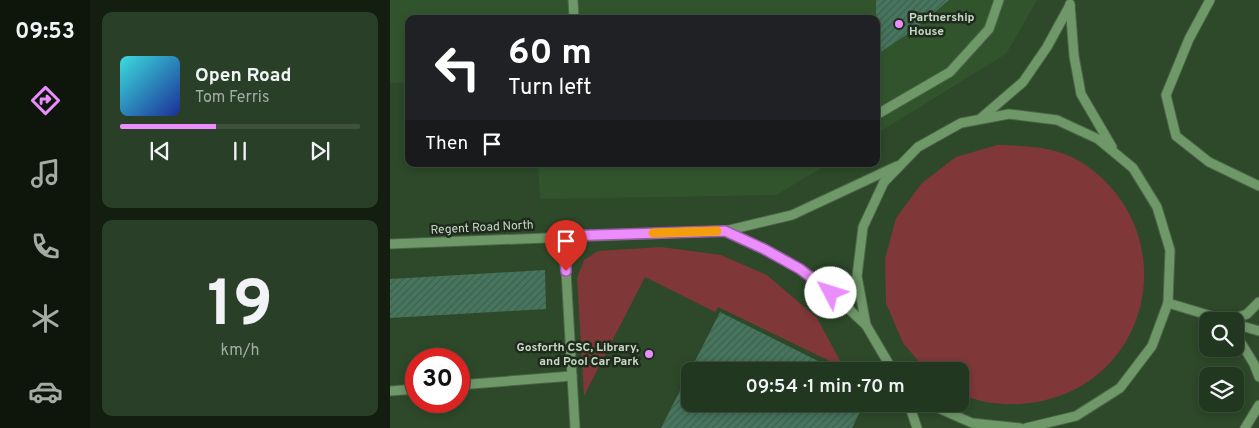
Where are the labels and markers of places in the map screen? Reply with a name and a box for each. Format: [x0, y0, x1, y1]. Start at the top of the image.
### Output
place label: Partnership House [909, 10, 975, 40]
marker: Partnership House [893, 18, 905, 30]
pin [545, 220, 587, 271]
place label: Gosforth CSC, Library, and Pool Car Park [517, 340, 639, 370]
marker: Gosforth CSC, Library, and Pool Car Park [643, 348, 655, 360]

